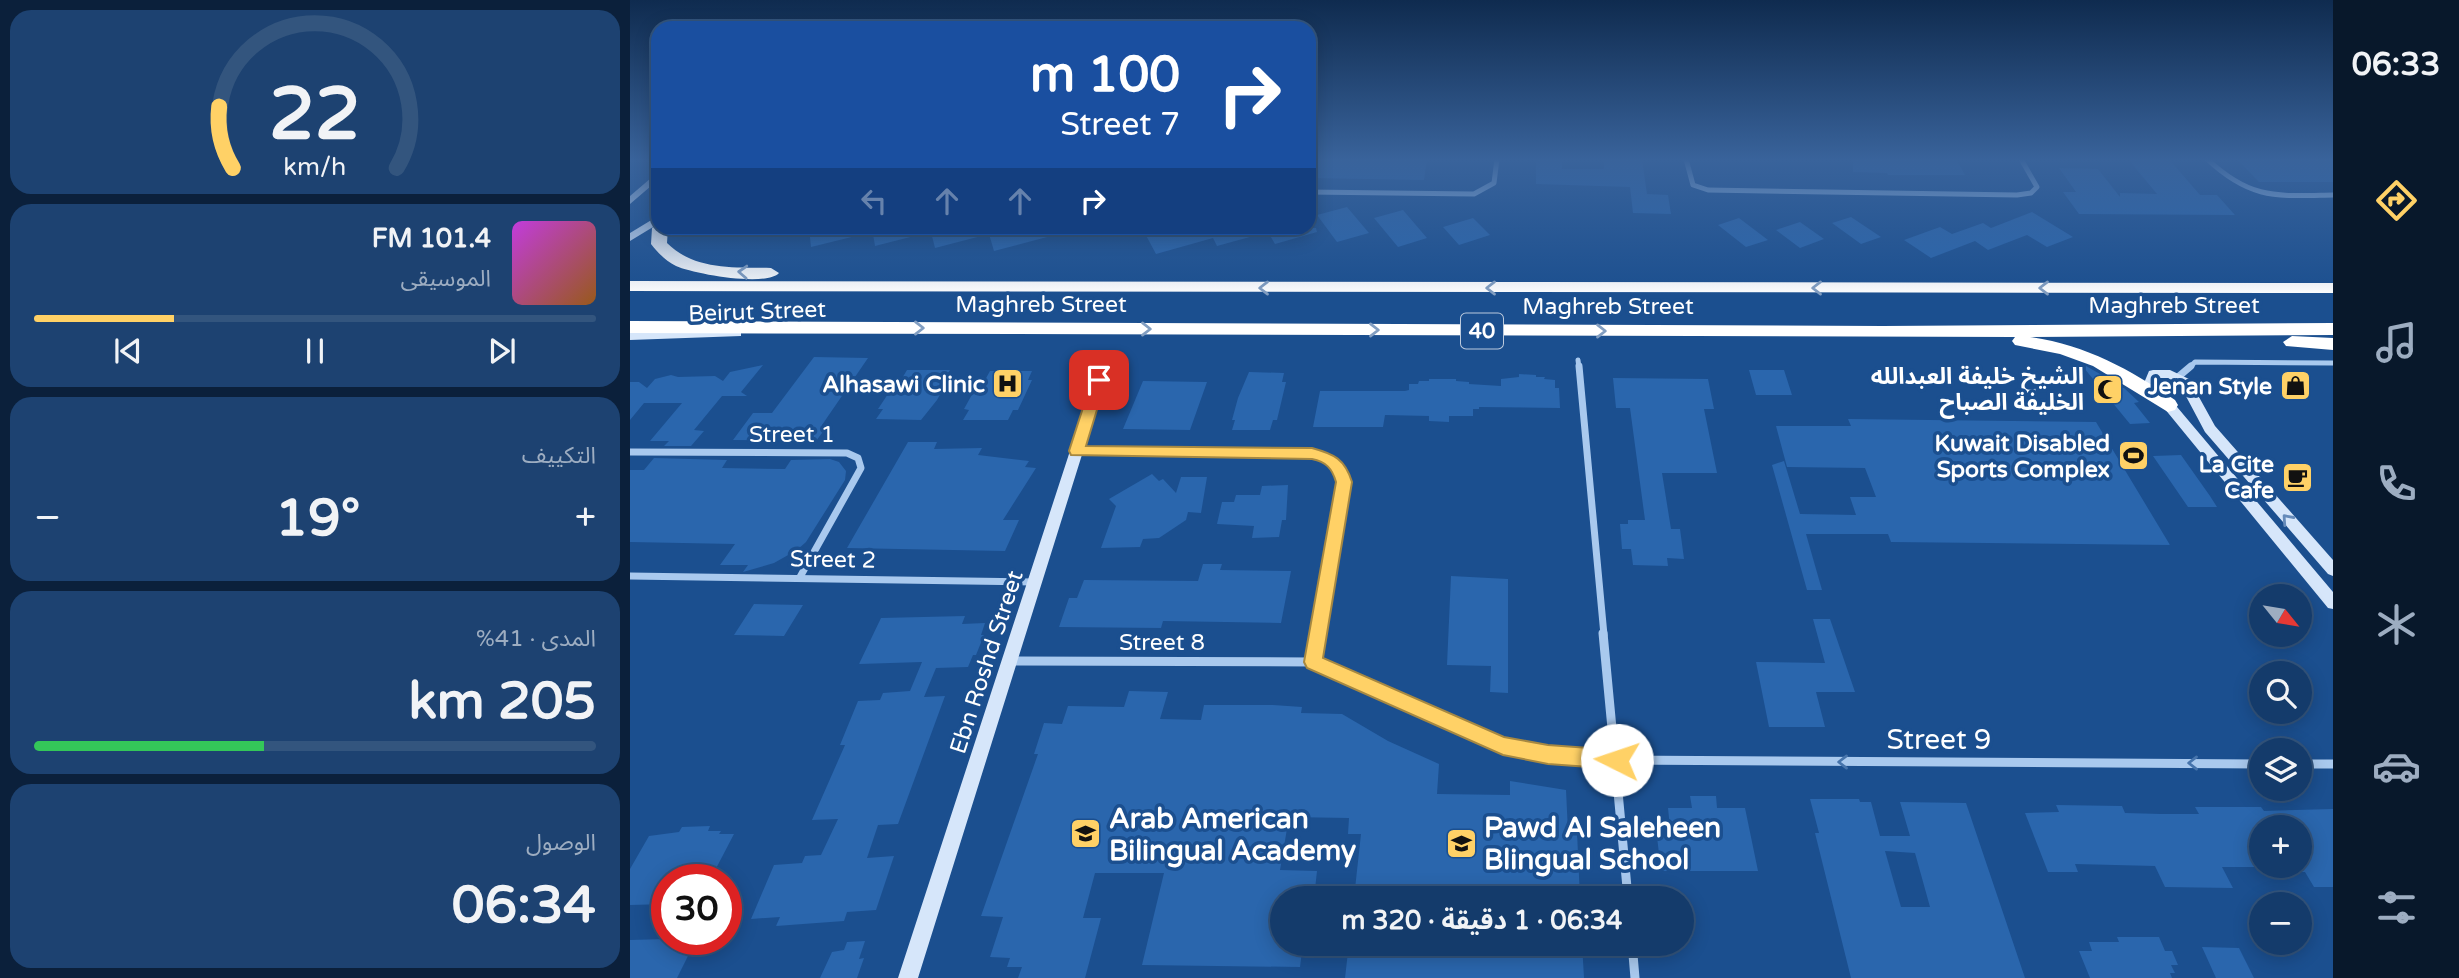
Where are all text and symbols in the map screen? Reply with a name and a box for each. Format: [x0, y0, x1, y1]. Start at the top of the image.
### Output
text: 100 m [1030, 46, 1180, 105]
text: 06:33 [2352, 46, 2440, 84]
icon: right [1204, 49, 1295, 140]
text: 22 [269, 71, 361, 159]
text: Street 7 [1060, 106, 1180, 144]
text: km/h [284, 152, 346, 182]
icon: directions [2372, 176, 2421, 225]
icon: left [855, 182, 893, 220]
icon: ahead [928, 182, 966, 220]
icon: ahead [1001, 182, 1039, 220]
icon: right [1074, 182, 1112, 220]
text: 101.4 FM [372, 223, 491, 254]
text: الموسيقى [400, 265, 491, 293]
one-way arrow [737, 265, 748, 280]
one-way arrow [1258, 280, 1269, 296]
one-way arrow [1486, 280, 1496, 296]
one-way arrow [1811, 280, 1822, 296]
one-way arrow [2039, 280, 2049, 296]
street label: Maghreb Street [955, 291, 1127, 319]
street label: Maghreb Street [2088, 292, 2260, 320]
street label: Maghreb Street [1522, 293, 1694, 321]
street label: Beirut Street [688, 296, 827, 328]
road number: 40 [1461, 314, 1503, 348]
icon: music [2372, 318, 2421, 367]
one-way arrow [913, 321, 924, 336]
one-way arrow [1141, 321, 1152, 337]
one-way arrow [1369, 322, 1379, 338]
one-way arrow [1596, 323, 1607, 339]
icon: previous [109, 332, 147, 370]
icon: pause [296, 332, 334, 370]
icon: next [483, 332, 521, 370]
pin [1069, 350, 1129, 410]
icon: arrive [1080, 361, 1118, 399]
place label: الشيخ خليفة العبدالله الخليفة الصباح [1871, 363, 2084, 419]
hospital icon: Alhasawi Clinic [991, 367, 1025, 401]
shop icon: Jenan Style [2278, 369, 2312, 403]
place label: Alhasawi Clinic [822, 371, 985, 399]
mosque icon: الشيخ خليفة العبدالله الخليفة الصباح [2090, 372, 2124, 406]
place label: Jenan Style [2147, 373, 2272, 401]
street label: Street 1 [749, 421, 835, 449]
place label: Kuwait Disabled Sports Complex [1935, 430, 2110, 484]
sports icon: Kuwait Disabled Sports Complex [2116, 439, 2150, 473]
text: التكييف [522, 442, 596, 470]
place label: La Cite Cafe [2198, 451, 2274, 505]
icon: phone [2372, 459, 2421, 508]
cafe icon: La Cite Cafe [2280, 460, 2314, 494]
text: 19° [275, 487, 360, 550]
text: − [34, 495, 61, 541]
text: + [575, 495, 596, 541]
one-way arrow [2283, 514, 2296, 527]
street label: Street 2 [790, 545, 876, 575]
street label: Ebn Roshd Street [944, 567, 1030, 757]
north arrow [2249, 584, 2312, 648]
map controls [2249, 584, 2312, 955]
icon: climate [2372, 600, 2421, 649]
text: المدى · 41% [476, 625, 596, 653]
street label: Street 8 [1119, 629, 1205, 657]
button: search [2249, 661, 2312, 724]
text: 205 km [408, 670, 596, 733]
position arrow [1580, 723, 1654, 797]
street label: Street 9 [1887, 723, 1991, 757]
button: layers [2249, 738, 2312, 801]
icon: car [2372, 742, 2421, 791]
one-way arrow [1837, 754, 1848, 770]
one-way arrow [2187, 755, 2198, 771]
place label: Arab American Bilingual Academy [1109, 802, 1356, 868]
place label: Pawd Al Saleheen Blingual School [1484, 811, 1721, 877]
button: + [2249, 815, 2312, 878]
school or university icon: Arab American Bilingual Academy [1069, 817, 1103, 851]
school or university icon: Pawd Al Saleheen Blingual School [1444, 826, 1478, 860]
text: الوصول [526, 829, 596, 857]
speed limit sign: 30 [651, 864, 742, 955]
text: 06:34 [452, 874, 596, 937]
icon: filters [2372, 883, 2421, 932]
button: − [2249, 892, 2312, 955]
text: 06:34 · 1 دقيقة · 320 m [1342, 905, 1622, 936]

